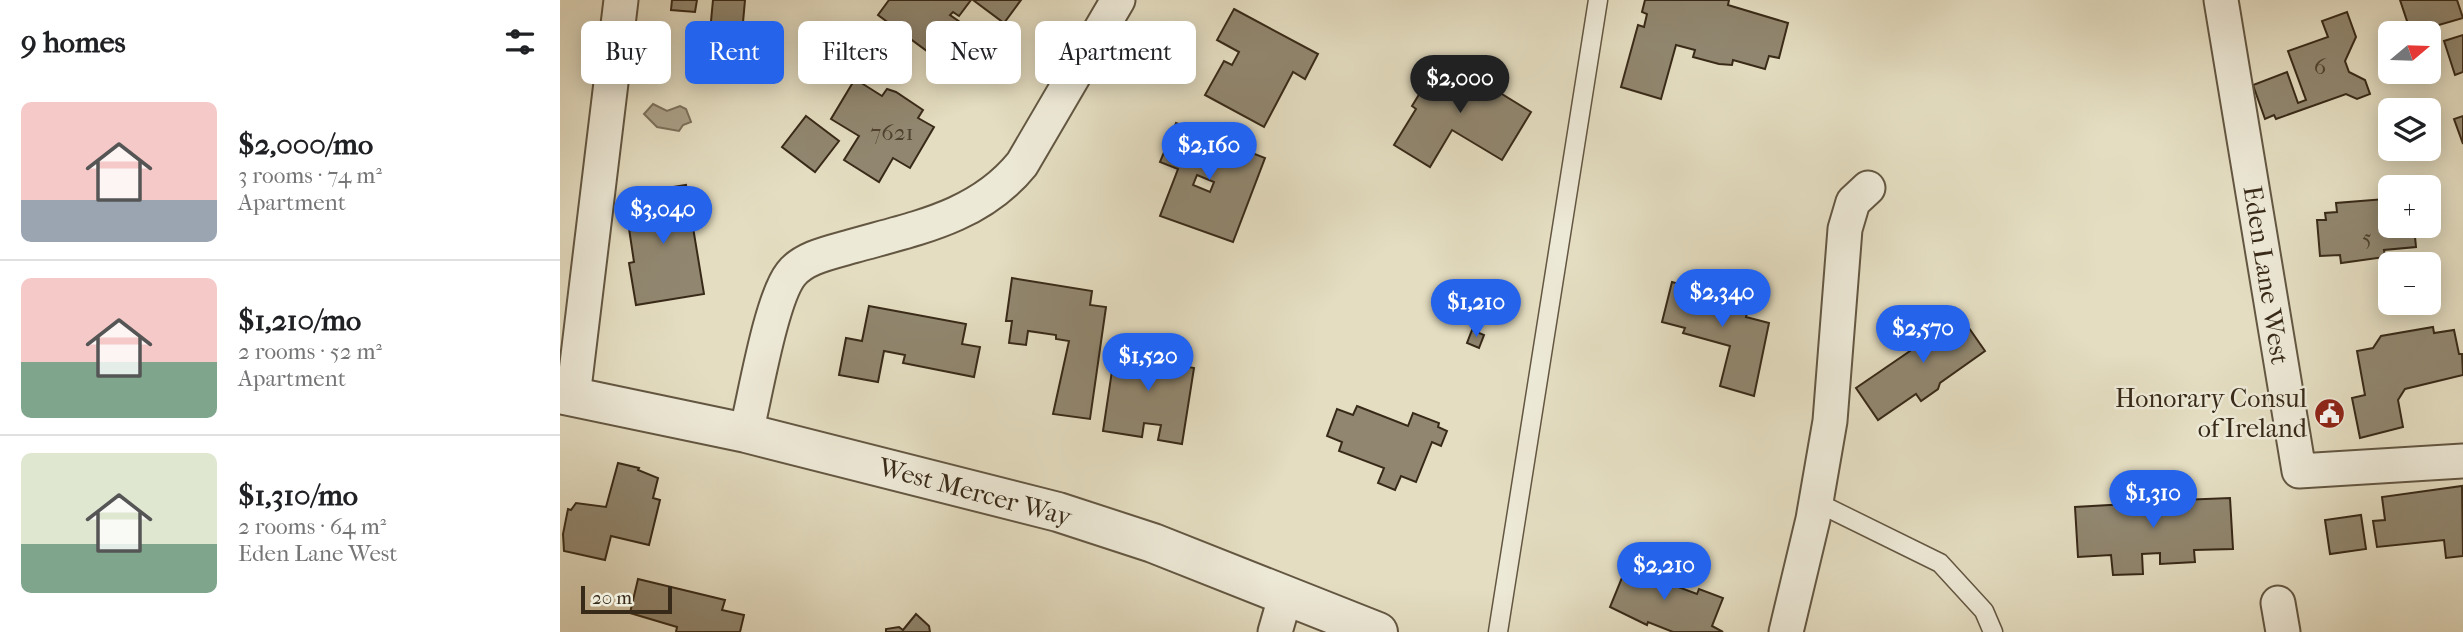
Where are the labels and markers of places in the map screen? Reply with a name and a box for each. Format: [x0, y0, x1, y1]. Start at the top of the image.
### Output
pin: $2,000 [1403, 55, 1517, 115]
pin: $2,160 [1152, 122, 1266, 182]
pin: $3,040 [606, 187, 720, 246]
pin: $2,340 [1665, 270, 1779, 329]
pin: $1,210 [1419, 280, 1533, 339]
pin: $2,570 [1866, 306, 1980, 365]
pin: $1,520 [1091, 334, 1205, 393]
place label: Honorary Consul of Ireland [2115, 383, 2308, 444]
public building icon: Honorary Consul of Ireland [2313, 396, 2347, 430]
pin: $1,310 [2096, 470, 2210, 530]
pin: $2,210 [1607, 542, 1721, 602]

